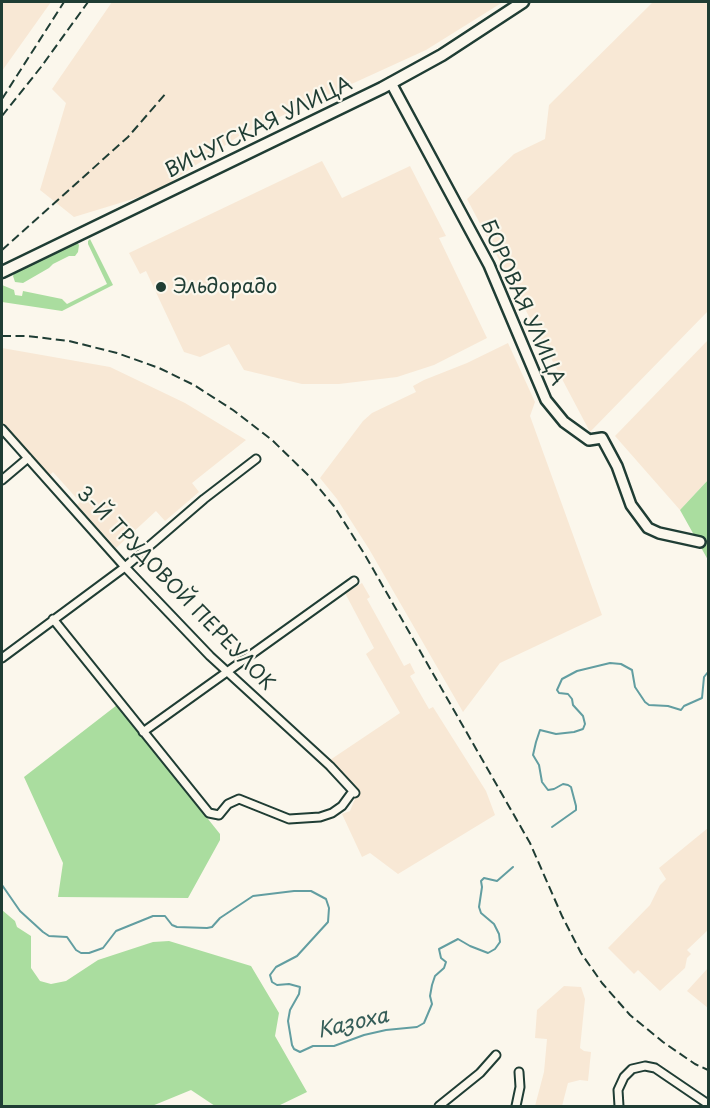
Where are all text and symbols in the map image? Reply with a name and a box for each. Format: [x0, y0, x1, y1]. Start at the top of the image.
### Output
street label: ВИЧУГСКАЯ УЛИЦА [162, 72, 356, 184]
street label: БОРОВАЯ УЛИЦА [475, 217, 569, 389]
place label: Эльдорадо [173, 275, 277, 299]
marker: Эльдорадо [154, 280, 168, 294]
street label: 3-Й ТРУДОВОЙ ПЕРЕУЛОК [71, 482, 279, 696]
water label: Казоха [315, 1004, 391, 1044]

